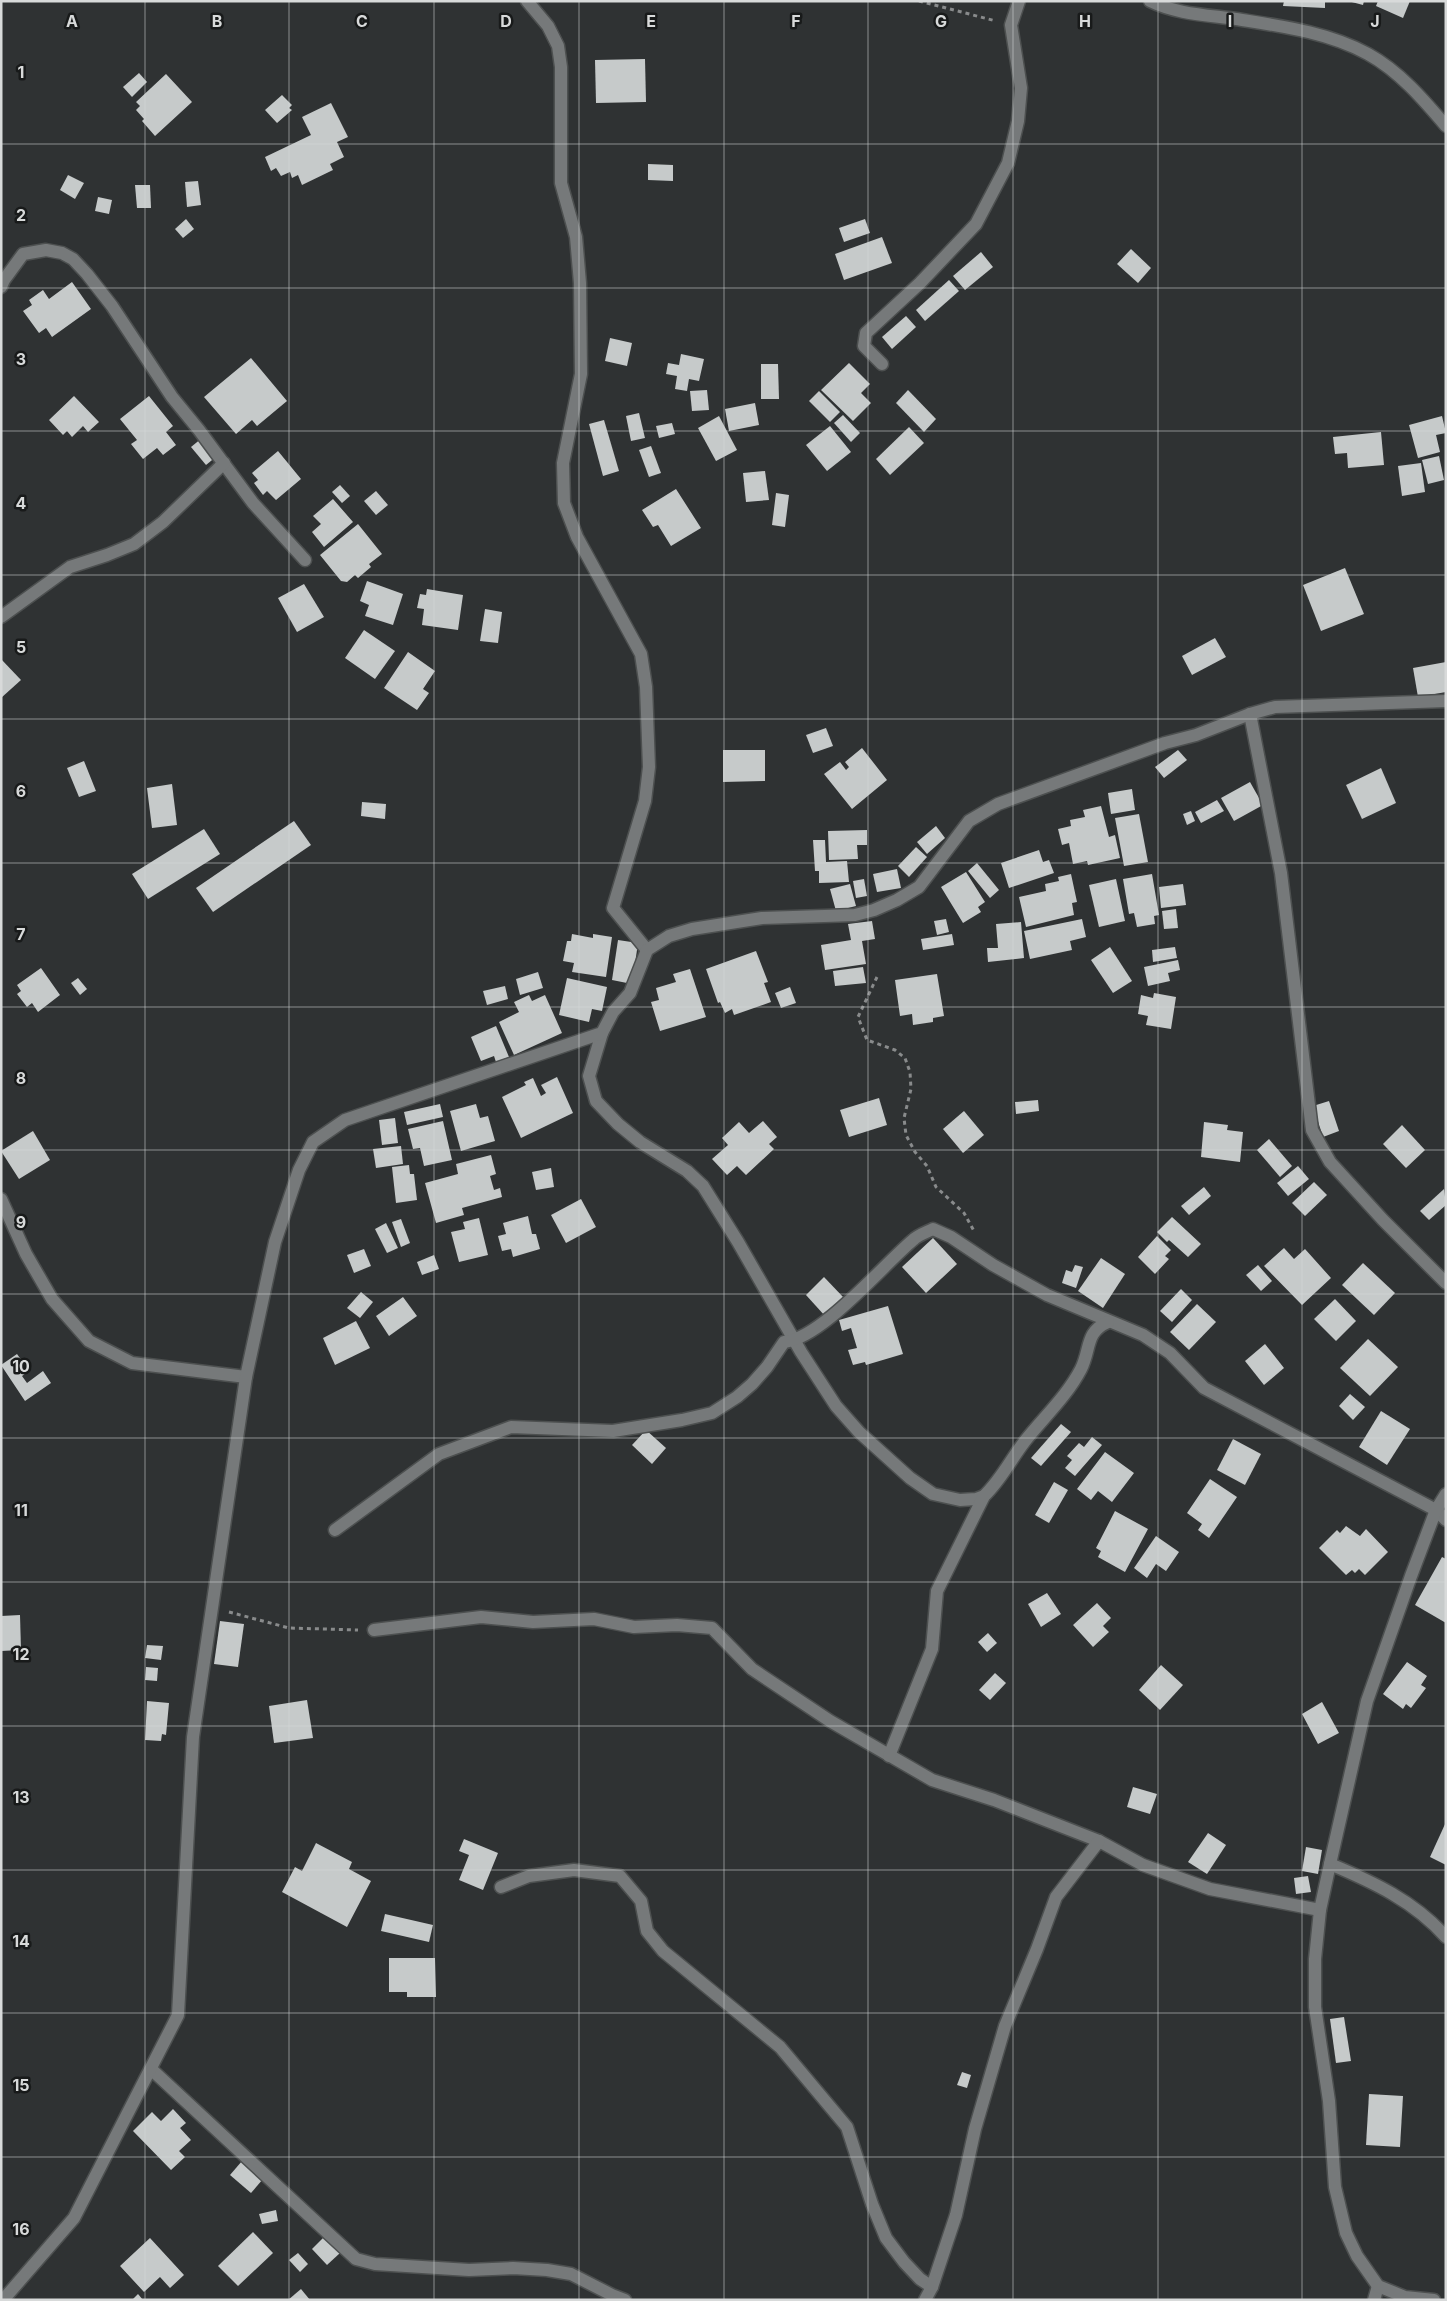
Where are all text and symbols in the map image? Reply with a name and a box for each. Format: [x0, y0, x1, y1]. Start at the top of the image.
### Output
text: A [66, 11, 78, 31]
text: B [212, 11, 222, 31]
text: C [356, 11, 368, 31]
text: D [500, 11, 512, 31]
text: E [646, 11, 656, 31]
text: F [791, 11, 801, 31]
text: G [935, 11, 947, 31]
text: H [1079, 11, 1091, 31]
text: I [1228, 11, 1232, 31]
text: J [1370, 11, 1380, 31]
text: 1 [18, 62, 24, 82]
text: 2 [16, 205, 26, 225]
text: 3 [16, 349, 26, 369]
text: 4 [16, 493, 27, 513]
text: 5 [16, 637, 26, 657]
text: 6 [16, 781, 26, 801]
text: 7 [16, 924, 26, 944]
text: 8 [16, 1068, 26, 1088]
text: 9 [16, 1212, 26, 1232]
text: 10 [12, 1356, 30, 1376]
text: 11 [14, 1500, 28, 1520]
text: 12 [13, 1644, 29, 1664]
text: 13 [12, 1787, 30, 1807]
text: 14 [12, 1931, 30, 1951]
text: 15 [12, 2075, 30, 2095]
text: 16 [12, 2219, 30, 2239]

